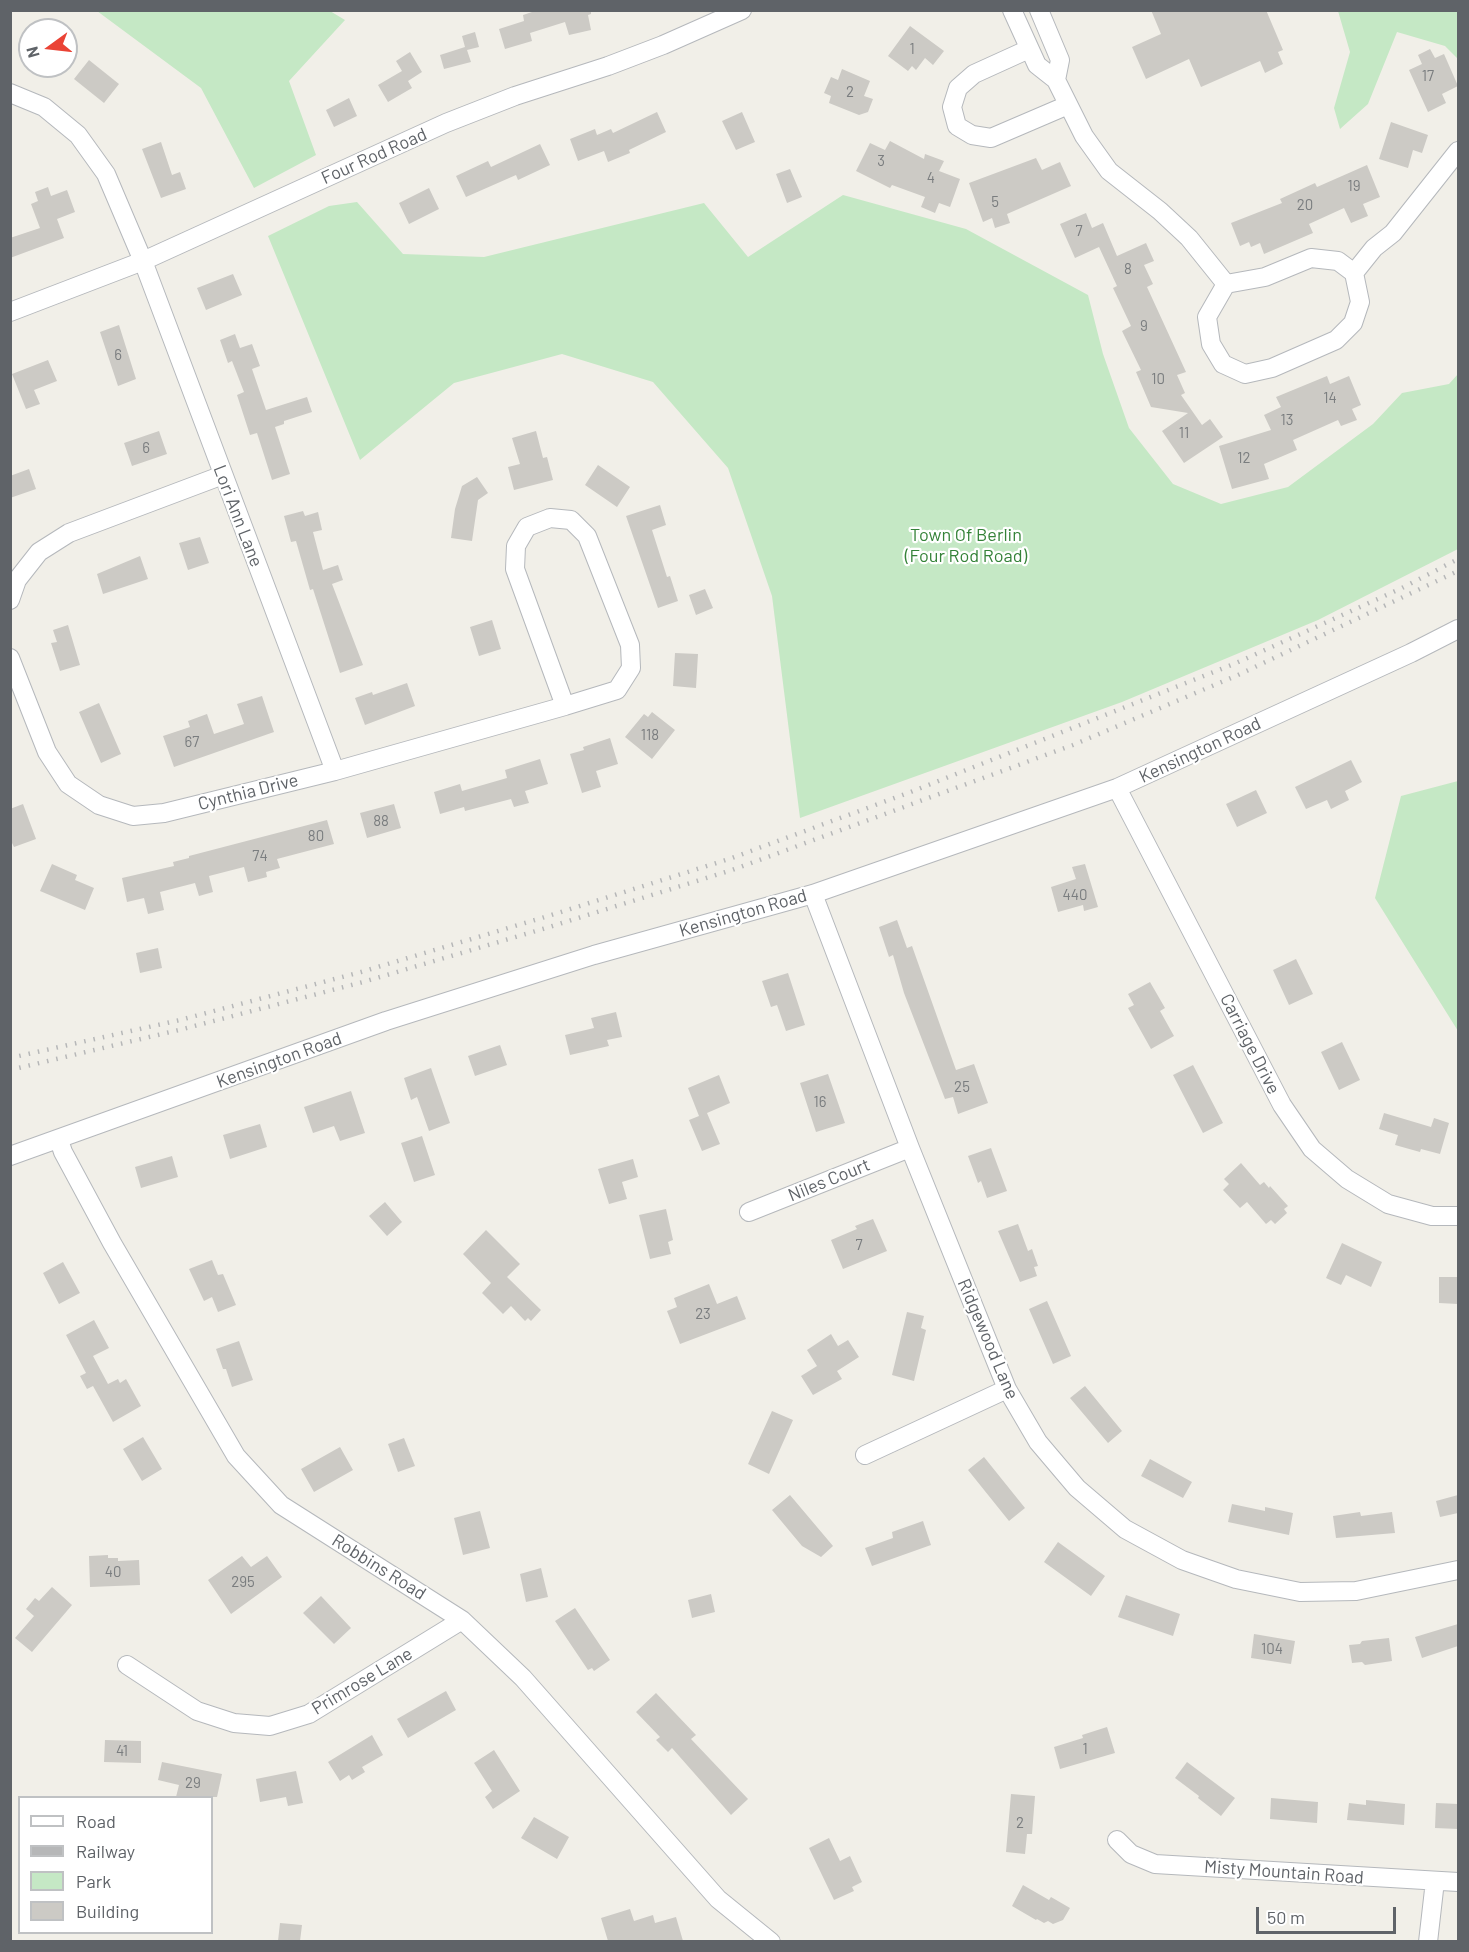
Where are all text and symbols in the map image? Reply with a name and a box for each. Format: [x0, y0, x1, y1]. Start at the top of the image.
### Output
north arrow [18, 18, 78, 78]
house number: 1 [909, 40, 915, 58]
text: N [22, 45, 43, 60]
house number: 17 [1422, 67, 1434, 85]
house number: 2 [846, 83, 854, 101]
street label: Four Rod Road [318, 123, 430, 189]
house number: 3 [877, 152, 885, 170]
house number: 4 [927, 169, 935, 187]
house number: 19 [1347, 177, 1361, 195]
house number: 5 [991, 193, 999, 211]
house number: 20 [1297, 196, 1313, 214]
house number: 7 [1075, 222, 1083, 240]
house number: 8 [1124, 260, 1132, 278]
house number: 9 [1140, 317, 1148, 335]
house number: 6 [114, 346, 122, 364]
house number: 10 [1151, 370, 1165, 388]
house number: 14 [1323, 389, 1337, 407]
house number: 13 [1281, 411, 1293, 429]
house number: 11 [1179, 424, 1189, 442]
house number: 6 [142, 439, 150, 457]
house number: 12 [1237, 449, 1251, 467]
street label: Lori Ann Lane [209, 462, 267, 570]
park label: Town Of Berlin (Four Rod Road) [905, 524, 1027, 566]
street label: Kensington Road [1136, 712, 1264, 788]
house number: 118 [641, 726, 659, 744]
house number: 67 [185, 733, 199, 751]
street label: Cynthia Drive [196, 769, 300, 815]
house number: 88 [373, 812, 389, 830]
house number: 80 [308, 827, 324, 845]
house number: 74 [252, 847, 268, 865]
street label: Kensington Road [677, 884, 809, 942]
house number: 440 [1062, 886, 1088, 904]
street label: Carriage Drive [1215, 990, 1285, 1098]
street label: Kensington Road [213, 1027, 345, 1093]
house number: 25 [954, 1078, 970, 1096]
house number: 16 [814, 1093, 826, 1111]
street label: Niles Court [785, 1154, 873, 1206]
house number: 7 [855, 1236, 863, 1254]
street label: Ridgewood Lane [953, 1276, 1023, 1402]
house number: 23 [695, 1305, 711, 1323]
street label: Robbins Road [328, 1530, 430, 1604]
house number: 40 [105, 1563, 121, 1581]
house number: 295 [231, 1573, 255, 1591]
house number: 104 [1261, 1640, 1283, 1658]
street label: Primrose Lane [308, 1643, 416, 1719]
house number: 1 [1082, 1740, 1088, 1758]
house number: 41 [116, 1742, 128, 1760]
house number: 29 [185, 1774, 201, 1792]
legend [18, 1796, 213, 1934]
text: Road [76, 1810, 116, 1832]
house number: 2 [1016, 1814, 1024, 1832]
text: Railway [76, 1840, 135, 1862]
street label: Misty Mountain Road [1203, 1856, 1365, 1888]
text: Park [76, 1870, 111, 1892]
scale bar [1259, 1895, 1398, 1933]
text: Building [76, 1900, 139, 1922]
text: 50 m [1267, 1906, 1305, 1928]

